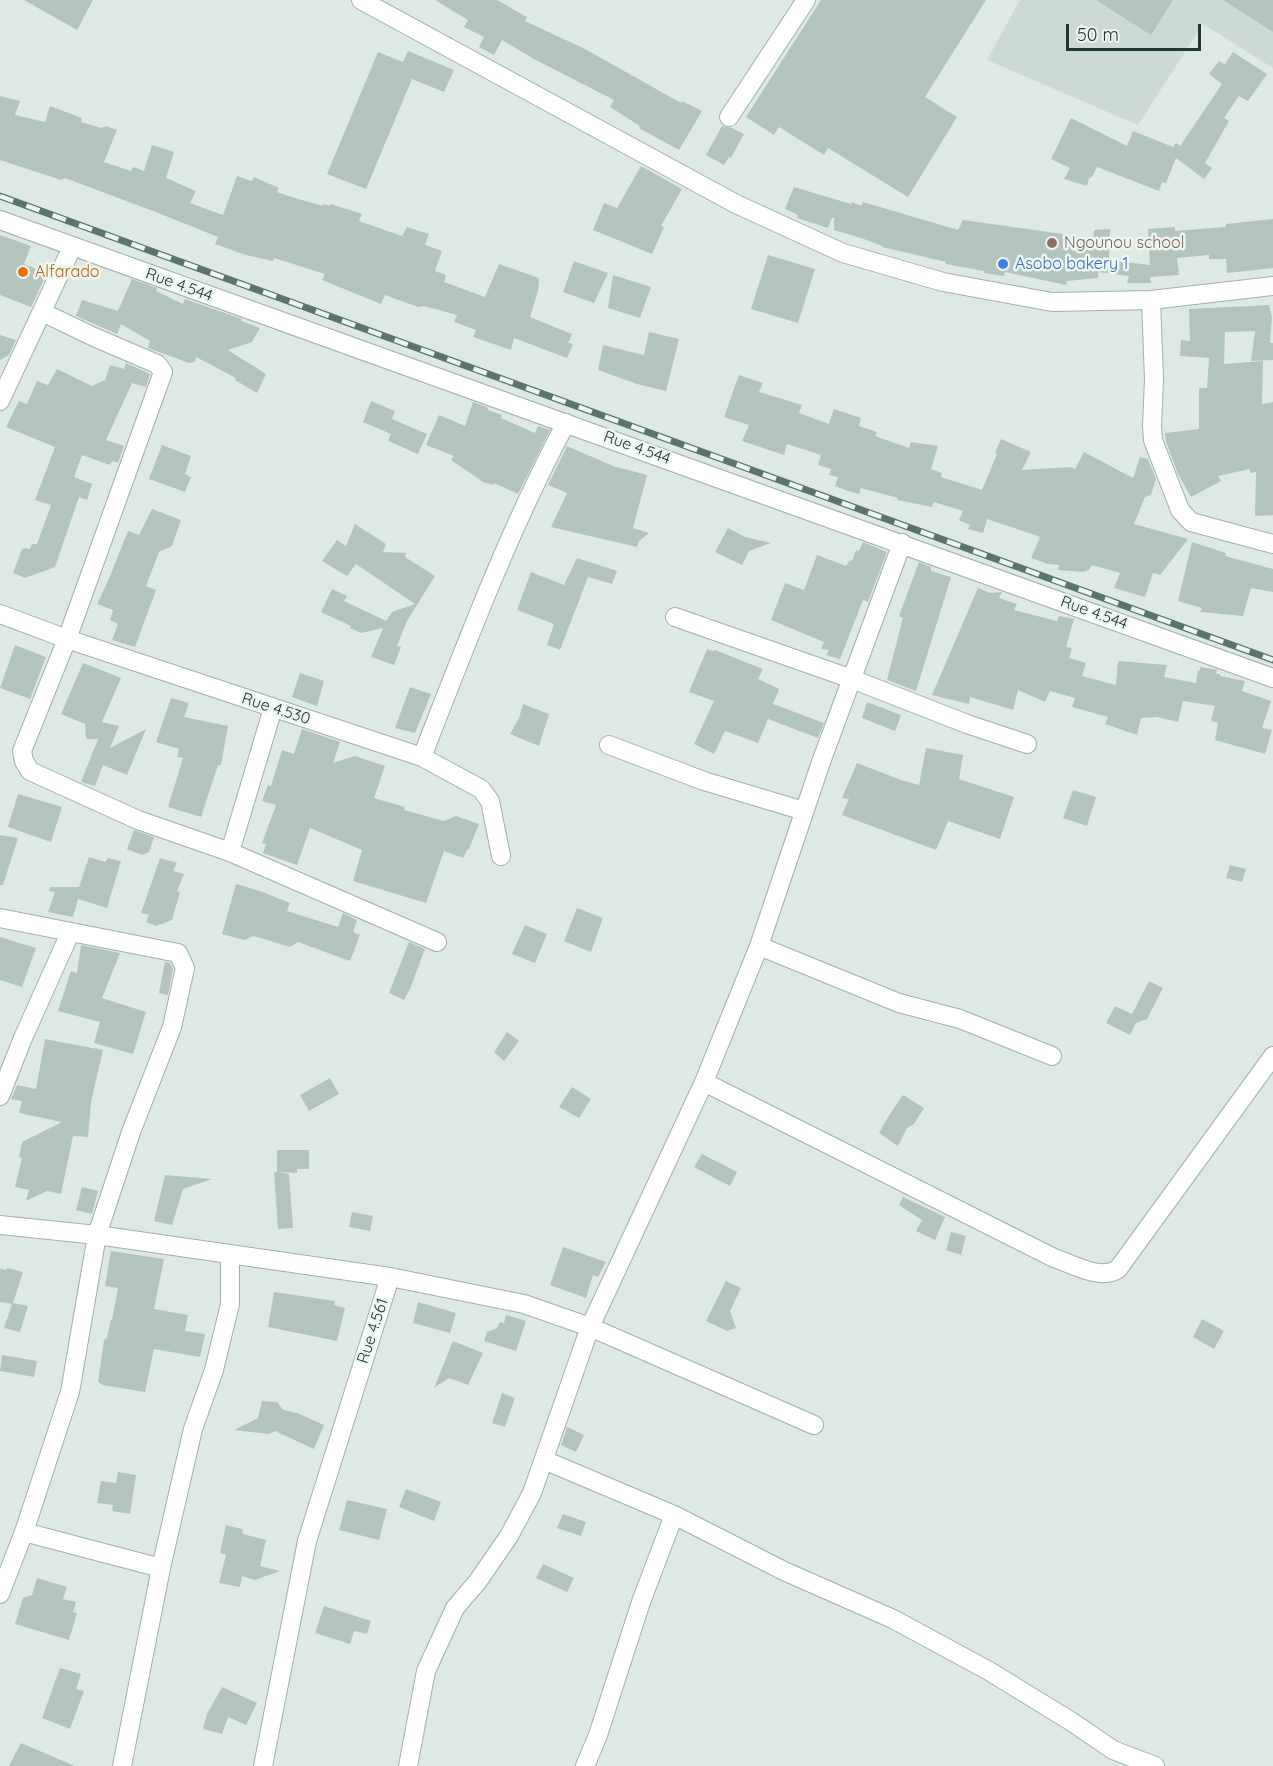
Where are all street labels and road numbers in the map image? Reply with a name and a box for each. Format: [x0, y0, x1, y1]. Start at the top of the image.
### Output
street label: Rue 4.544 [143, 264, 215, 306]
street label: Rue 4.544 [601, 427, 673, 469]
street label: Rue 4.544 [1058, 592, 1130, 634]
street label: Rue 4.530 [239, 689, 313, 729]
street label: Rue 4.561 [353, 1296, 393, 1366]

